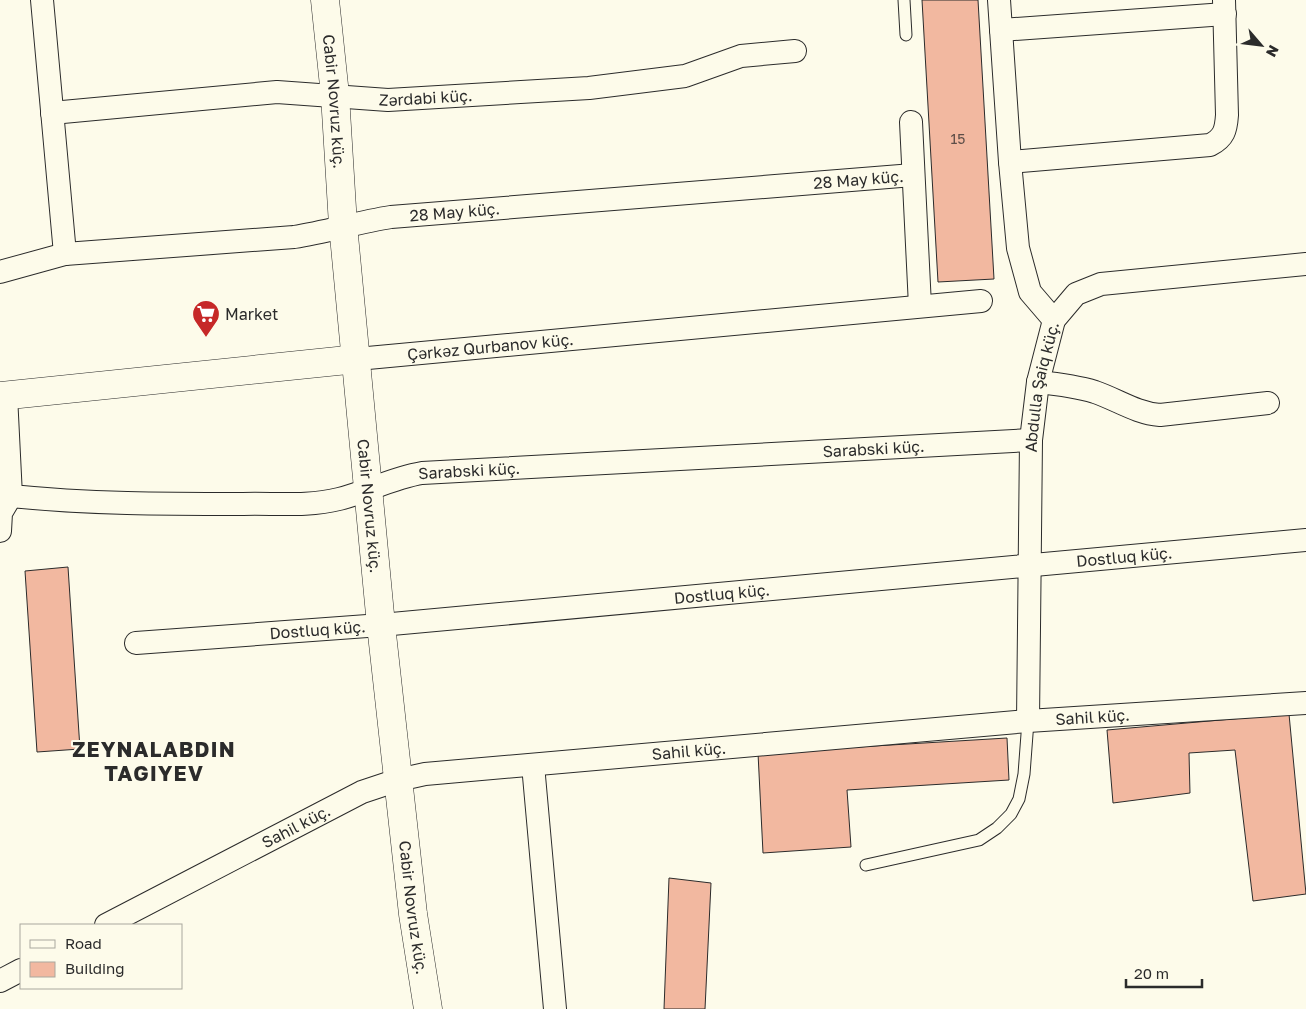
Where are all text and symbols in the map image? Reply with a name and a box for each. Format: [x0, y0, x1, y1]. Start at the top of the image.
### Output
north arrow [1236, 20, 1286, 70]
street label: Cabir Novruz küç. [319, 33, 350, 169]
text: N [1263, 43, 1283, 60]
street label: Zərdabi küç. [378, 85, 473, 110]
house number: 15 [951, 130, 965, 147]
street label: 28 May küç. [812, 166, 904, 193]
street label: 28 May küç. [409, 198, 501, 225]
supermarket icon: Market [191, 299, 221, 338]
place label: Market [225, 304, 278, 324]
street label: Abdulla Şaiq küç. [1021, 319, 1063, 453]
street label: Çərkəz Qurbanov küç. [406, 329, 574, 364]
street label: Sarabski küç. [822, 436, 925, 461]
street label: Cabir Novruz küç. [353, 438, 386, 574]
street label: Sarabski küç. [418, 458, 521, 483]
street label: Dostluq küç. [1075, 542, 1173, 571]
street label: Dostluq küç. [673, 579, 771, 608]
street label: Dostluq küç. [269, 616, 366, 643]
street label: Sahil küç. [1055, 704, 1130, 729]
district label: ZEYNALABDIN TAĞIYEV [72, 736, 236, 786]
street label: Sahil küç. [651, 738, 727, 764]
street label: Sahil küç. [258, 800, 334, 852]
street label: Cabir Novruz küç. [395, 840, 432, 976]
legend [20, 924, 182, 989]
text: Road [65, 934, 102, 952]
scale bar [1126, 956, 1202, 988]
text: Building [65, 959, 125, 977]
text: 20 m [1134, 964, 1169, 982]

